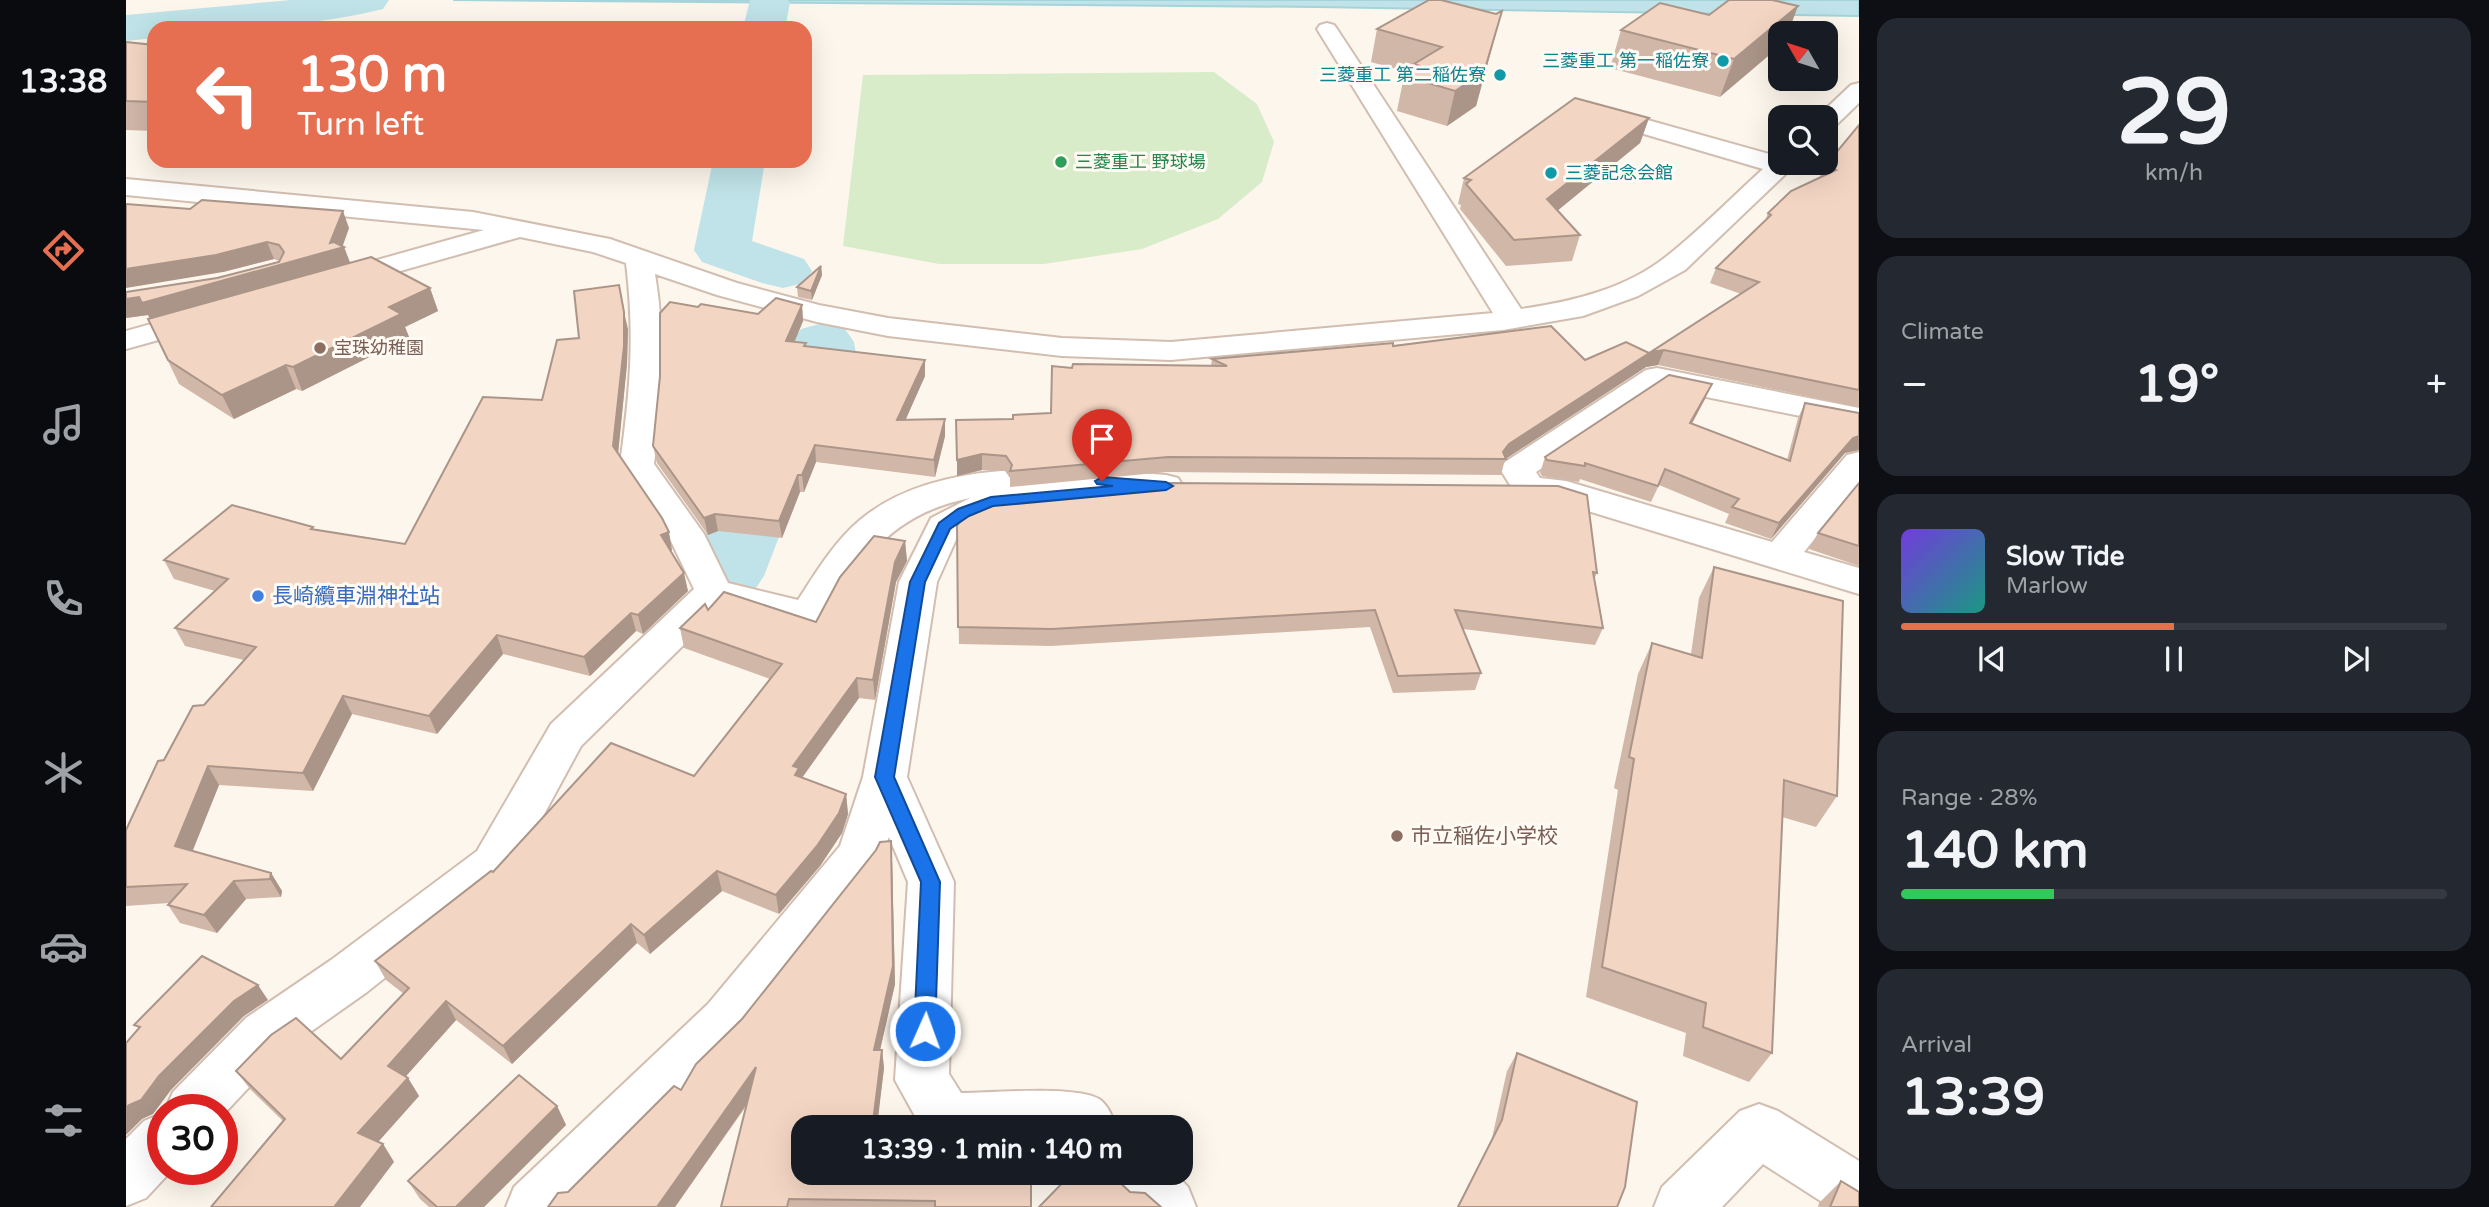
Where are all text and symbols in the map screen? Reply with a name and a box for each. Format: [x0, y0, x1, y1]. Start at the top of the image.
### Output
north arrow [1768, 21, 1838, 91]
map controls [1768, 21, 1838, 175]
text: 130 m [297, 46, 447, 105]
icon: left [182, 49, 273, 140]
place label: 三菱重工 第一稲佐寮 [1542, 50, 1709, 72]
marker: 三菱重工 第一稲佐寮 [1715, 53, 1731, 69]
text: 29 [2117, 58, 2231, 168]
text: 13:38 [19, 63, 107, 101]
place label: 三菱重工 第二稲佐寮 [1319, 64, 1486, 86]
marker: 三菱重工 第二稲佐寮 [1492, 67, 1508, 83]
button: search [1768, 105, 1838, 175]
text: Turn left [297, 106, 424, 144]
place label: 三菱重工 野球場 [1075, 151, 1206, 173]
marker: 三菱重工 野球場 [1053, 154, 1069, 170]
text: km/h [2145, 159, 2203, 187]
place label: 三菱記念会館 [1565, 162, 1673, 184]
marker: 三菱記念会館 [1543, 165, 1559, 181]
icon: directions [39, 226, 88, 275]
text: Climate [1901, 318, 1984, 346]
place label: 宝珠幼稚園 [334, 337, 424, 359]
marker: 宝珠幼稚園 [312, 340, 328, 356]
text: 19° [2134, 353, 2219, 416]
text: − [1901, 362, 1928, 408]
text: + [2426, 362, 2447, 408]
icon: music [39, 400, 88, 449]
pin [1072, 409, 1132, 481]
icon: arrive [1083, 420, 1121, 458]
text: Slow Tide [2006, 541, 2124, 572]
text: Marlow [2006, 572, 2088, 600]
icon: phone [39, 574, 88, 623]
place label: 長崎纜車淵神社站 [272, 584, 440, 609]
marker: 長崎纜車淵神社站 [250, 588, 266, 604]
icon: previous [1973, 640, 2011, 678]
icon: pause [2155, 640, 2193, 678]
icon: next [2337, 640, 2375, 678]
icon: climate [39, 748, 88, 797]
text: Range · 28% [1901, 784, 2037, 812]
text: 140 km [1901, 819, 2089, 882]
place label: 市立稲佐小学校 [1411, 824, 1558, 849]
marker: 市立稲佐小学校 [1389, 828, 1405, 844]
icon: car [39, 922, 88, 971]
position arrow [888, 994, 962, 1068]
text: Arrival [1901, 1031, 1972, 1059]
text: 13:39 [1901, 1066, 2045, 1129]
speed limit sign: 30 [147, 1094, 238, 1185]
icon: filters [39, 1096, 88, 1145]
text: 13:39 · 1 min · 140 m [861, 1134, 1123, 1165]

